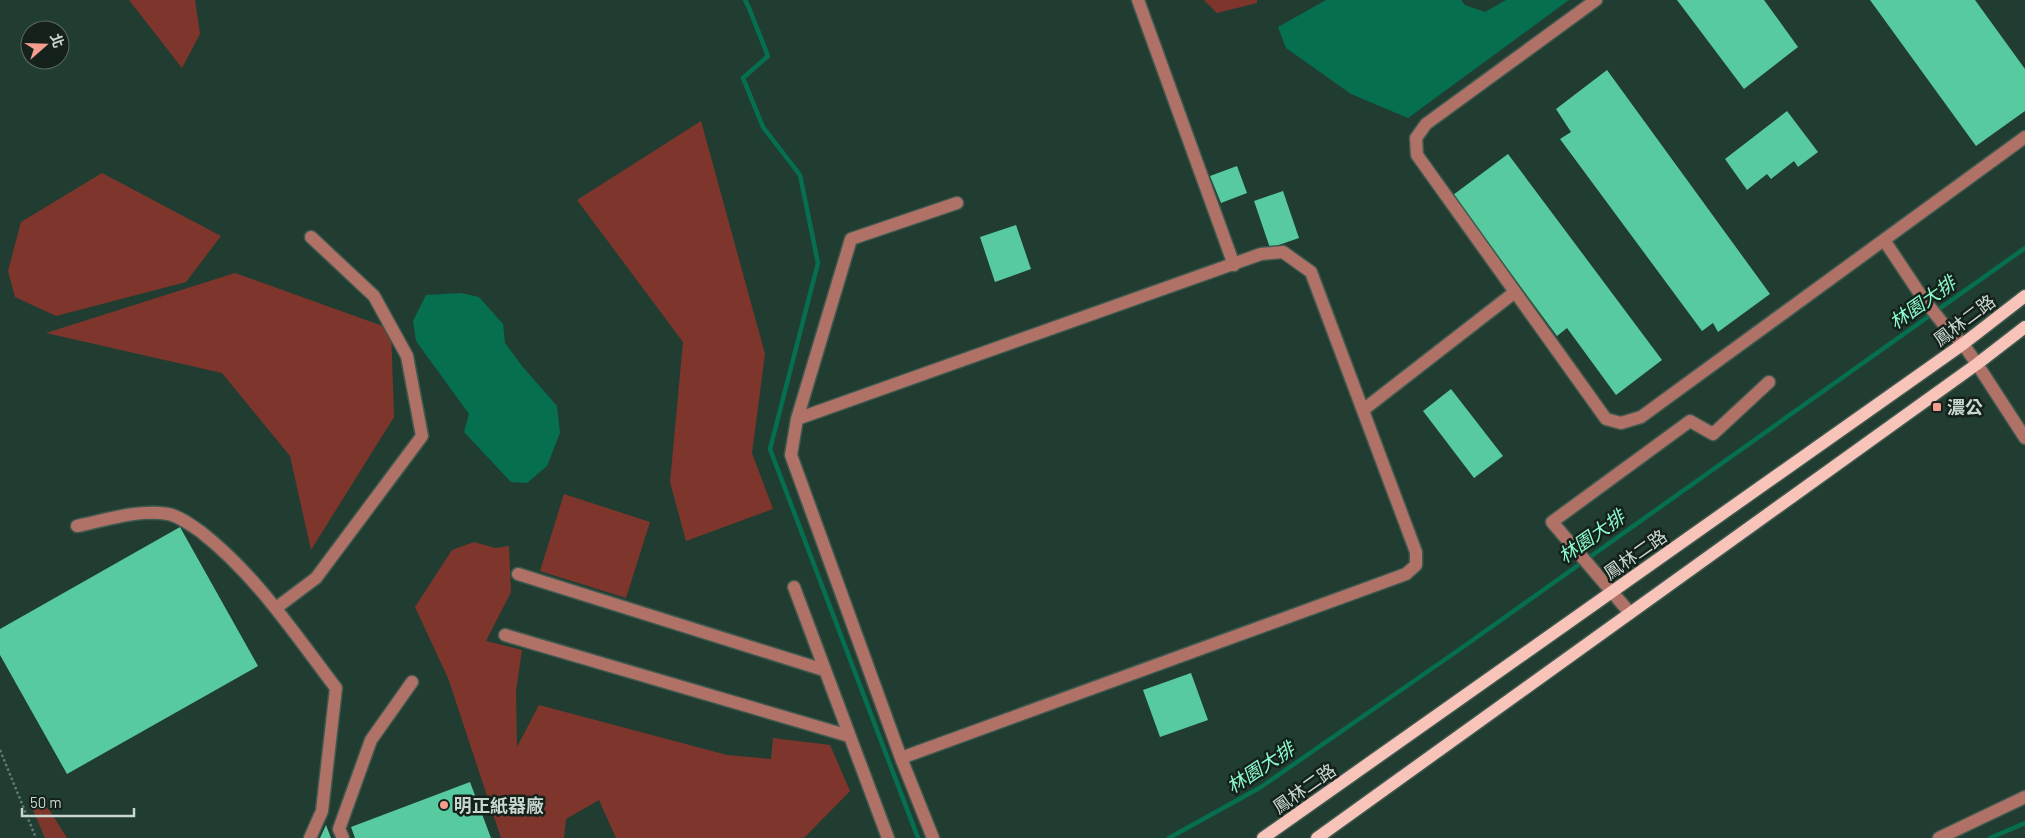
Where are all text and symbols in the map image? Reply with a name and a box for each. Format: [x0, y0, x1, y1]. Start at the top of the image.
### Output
north arrow [20, 20, 70, 70]
text: 北 [47, 31, 68, 50]
water label: 林園大排 [1884, 269, 1962, 333]
street label: 鳳林二路 [1929, 290, 1999, 350]
place label: 濃公 [1947, 396, 1983, 418]
marker: 濃公 [1931, 401, 1943, 413]
water label: 林園大排 [1553, 503, 1631, 567]
street label: 鳳林二路 [1599, 524, 1671, 584]
water label: 林園大排 [1222, 735, 1301, 797]
street label: 鳳林二路 [1268, 758, 1340, 818]
scale bar [22, 786, 135, 818]
text: 50 m [30, 793, 62, 811]
place label: 明正紙器廠 [454, 794, 544, 816]
marker: 明正紙器廠 [438, 799, 450, 811]

